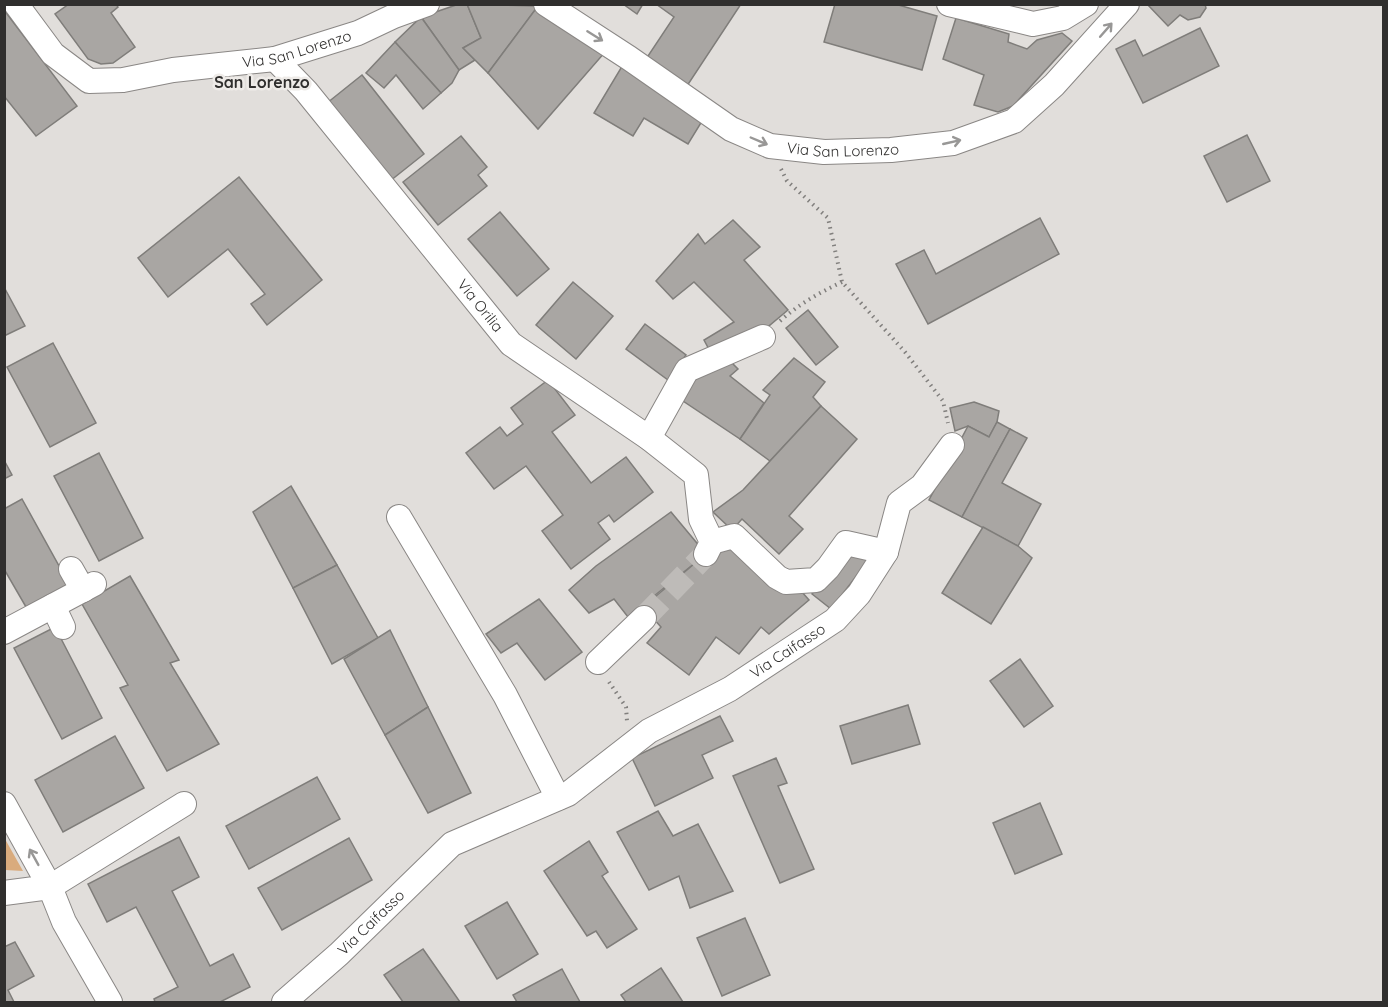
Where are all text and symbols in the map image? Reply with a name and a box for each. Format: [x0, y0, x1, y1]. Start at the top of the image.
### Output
one-way arrow [1099, 23, 1113, 38]
street label: Via San Lorenzo [241, 26, 354, 71]
one-way arrow [586, 31, 603, 43]
district label: San Lorenzo [214, 72, 310, 92]
one-way arrow [942, 135, 961, 147]
one-way arrow [749, 136, 768, 147]
street label: Via San Lorenzo [786, 138, 900, 161]
street label: Via Orilia [453, 275, 508, 336]
street label: Via Caifasso [746, 619, 829, 682]
one-way arrow [28, 849, 40, 866]
street label: Via Caifasso [333, 885, 408, 959]

